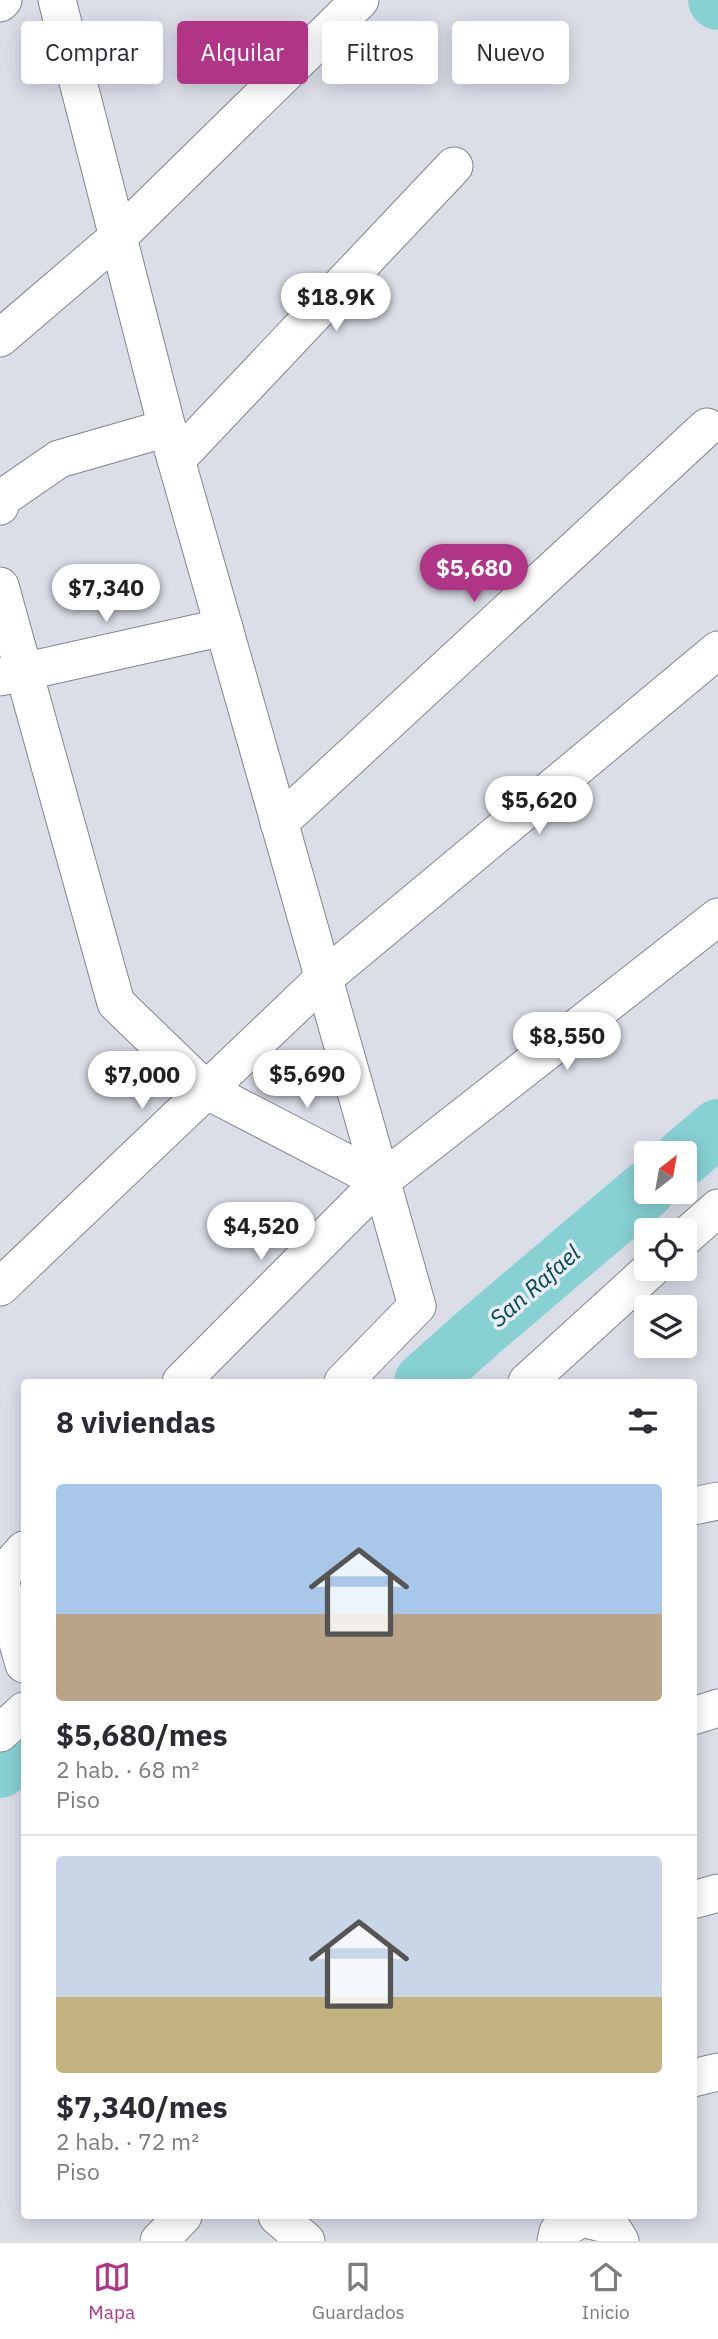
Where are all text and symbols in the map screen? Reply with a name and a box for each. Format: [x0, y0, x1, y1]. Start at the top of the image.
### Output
chip: Comprar [21, 21, 163, 84]
chip: Alquilar [177, 21, 308, 84]
chip: Filtros [322, 21, 438, 84]
chip: Nuevo [452, 21, 569, 84]
pin: $18.9K [279, 274, 393, 333]
text: $18.9K [297, 281, 375, 311]
pin: $5,680 [417, 544, 531, 604]
text: $5,680 [436, 552, 512, 582]
pin: $7,340 [49, 564, 163, 624]
text: $7,340 [68, 572, 144, 602]
pin: $5,620 [482, 776, 596, 836]
text: $5,620 [501, 784, 577, 814]
pin: $8,550 [510, 1012, 624, 1072]
text: $8,550 [529, 1020, 605, 1050]
pin: $5,690 [250, 1050, 364, 1110]
pin: $7,000 [85, 1052, 199, 1111]
text: $5,690 [269, 1058, 345, 1088]
text: $7,000 [104, 1059, 180, 1089]
north arrow [634, 1141, 696, 1204]
map controls [634, 1141, 697, 1358]
pin: $4,520 [204, 1202, 318, 1262]
text: $4,520 [223, 1210, 299, 1240]
button: locate [634, 1218, 697, 1281]
water label: San Rafael [483, 1237, 587, 1333]
button: layers [634, 1295, 697, 1358]
text: 8 viviendas [56, 1402, 216, 1441]
icon: filters [624, 1402, 662, 1440]
icon: home [296, 1529, 422, 1655]
text: $5,680/mes [56, 1715, 228, 1754]
text: 2 hab. · 68 m² [56, 1754, 199, 1784]
text: Piso [56, 1784, 100, 1814]
icon: home [296, 1901, 422, 2027]
text: $7,340/mes [56, 2087, 228, 2126]
text: 2 hab. · 72 m² [56, 2126, 199, 2156]
text: Piso [56, 2156, 100, 2186]
tab: Mapa [88, 2258, 135, 2324]
tab: Guardados [312, 2258, 405, 2324]
tab: Inicio [582, 2258, 630, 2324]

